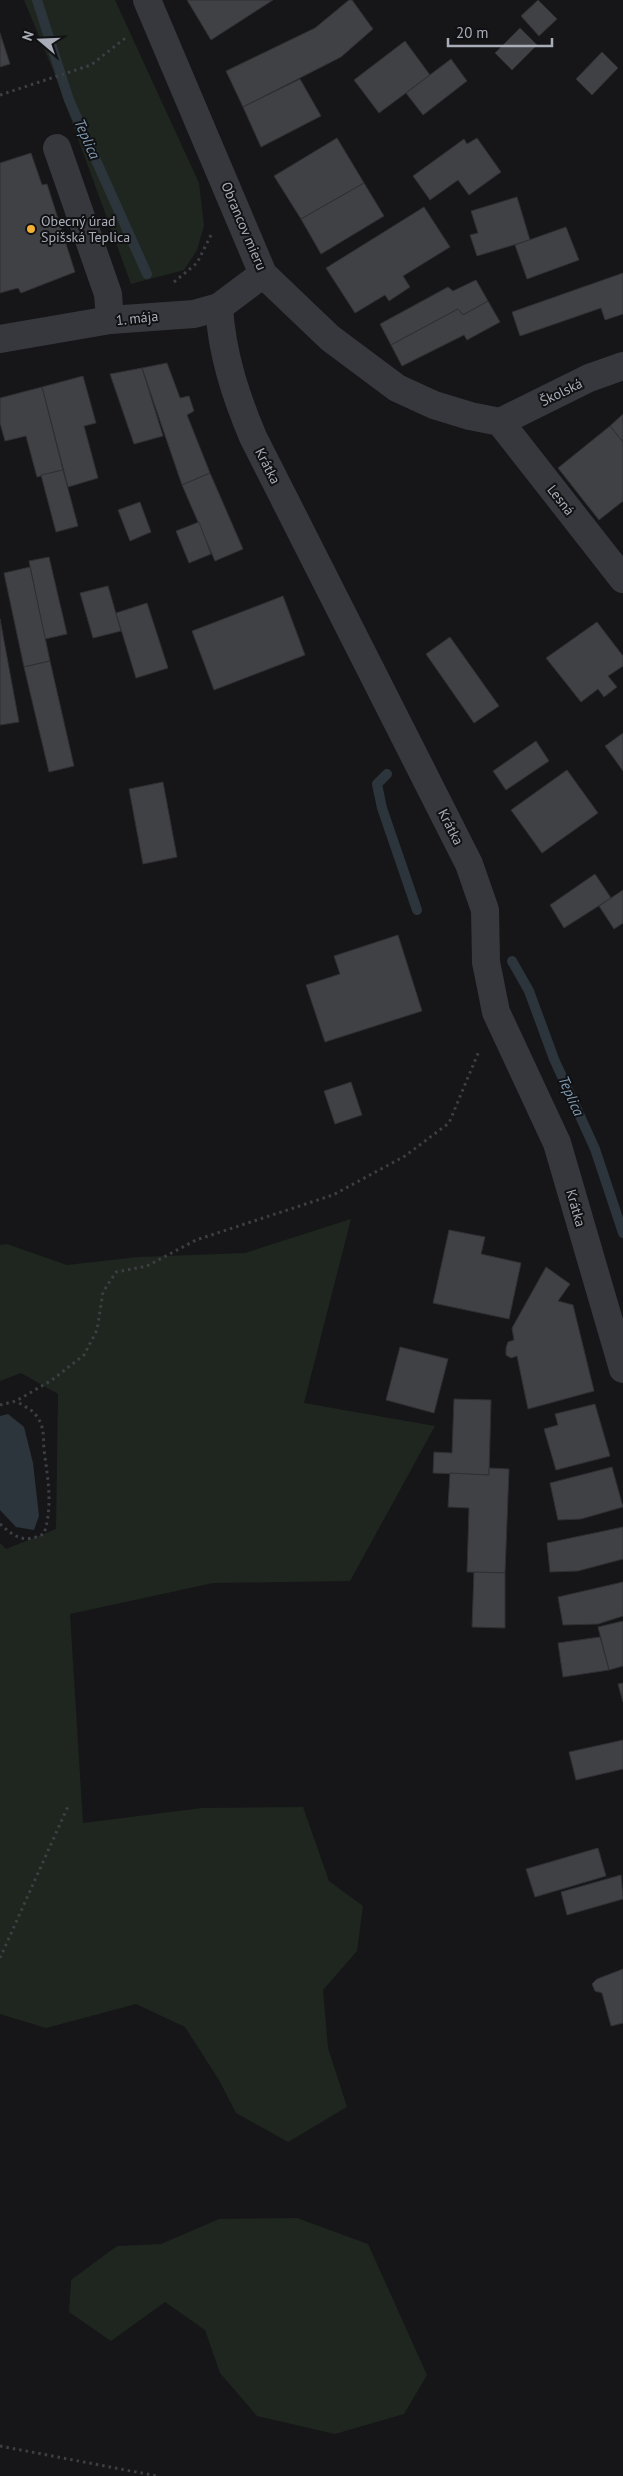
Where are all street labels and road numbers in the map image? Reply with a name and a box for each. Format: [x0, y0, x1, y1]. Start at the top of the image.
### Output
street label: Obrancov mieru [217, 179, 271, 273]
street label: 1. mája [115, 307, 159, 329]
street label: Školská [537, 374, 585, 410]
street label: Krátka [251, 445, 285, 487]
street label: Lesná [543, 481, 579, 519]
street label: Krátka [434, 806, 468, 848]
street label: Krátka [562, 1187, 590, 1229]

